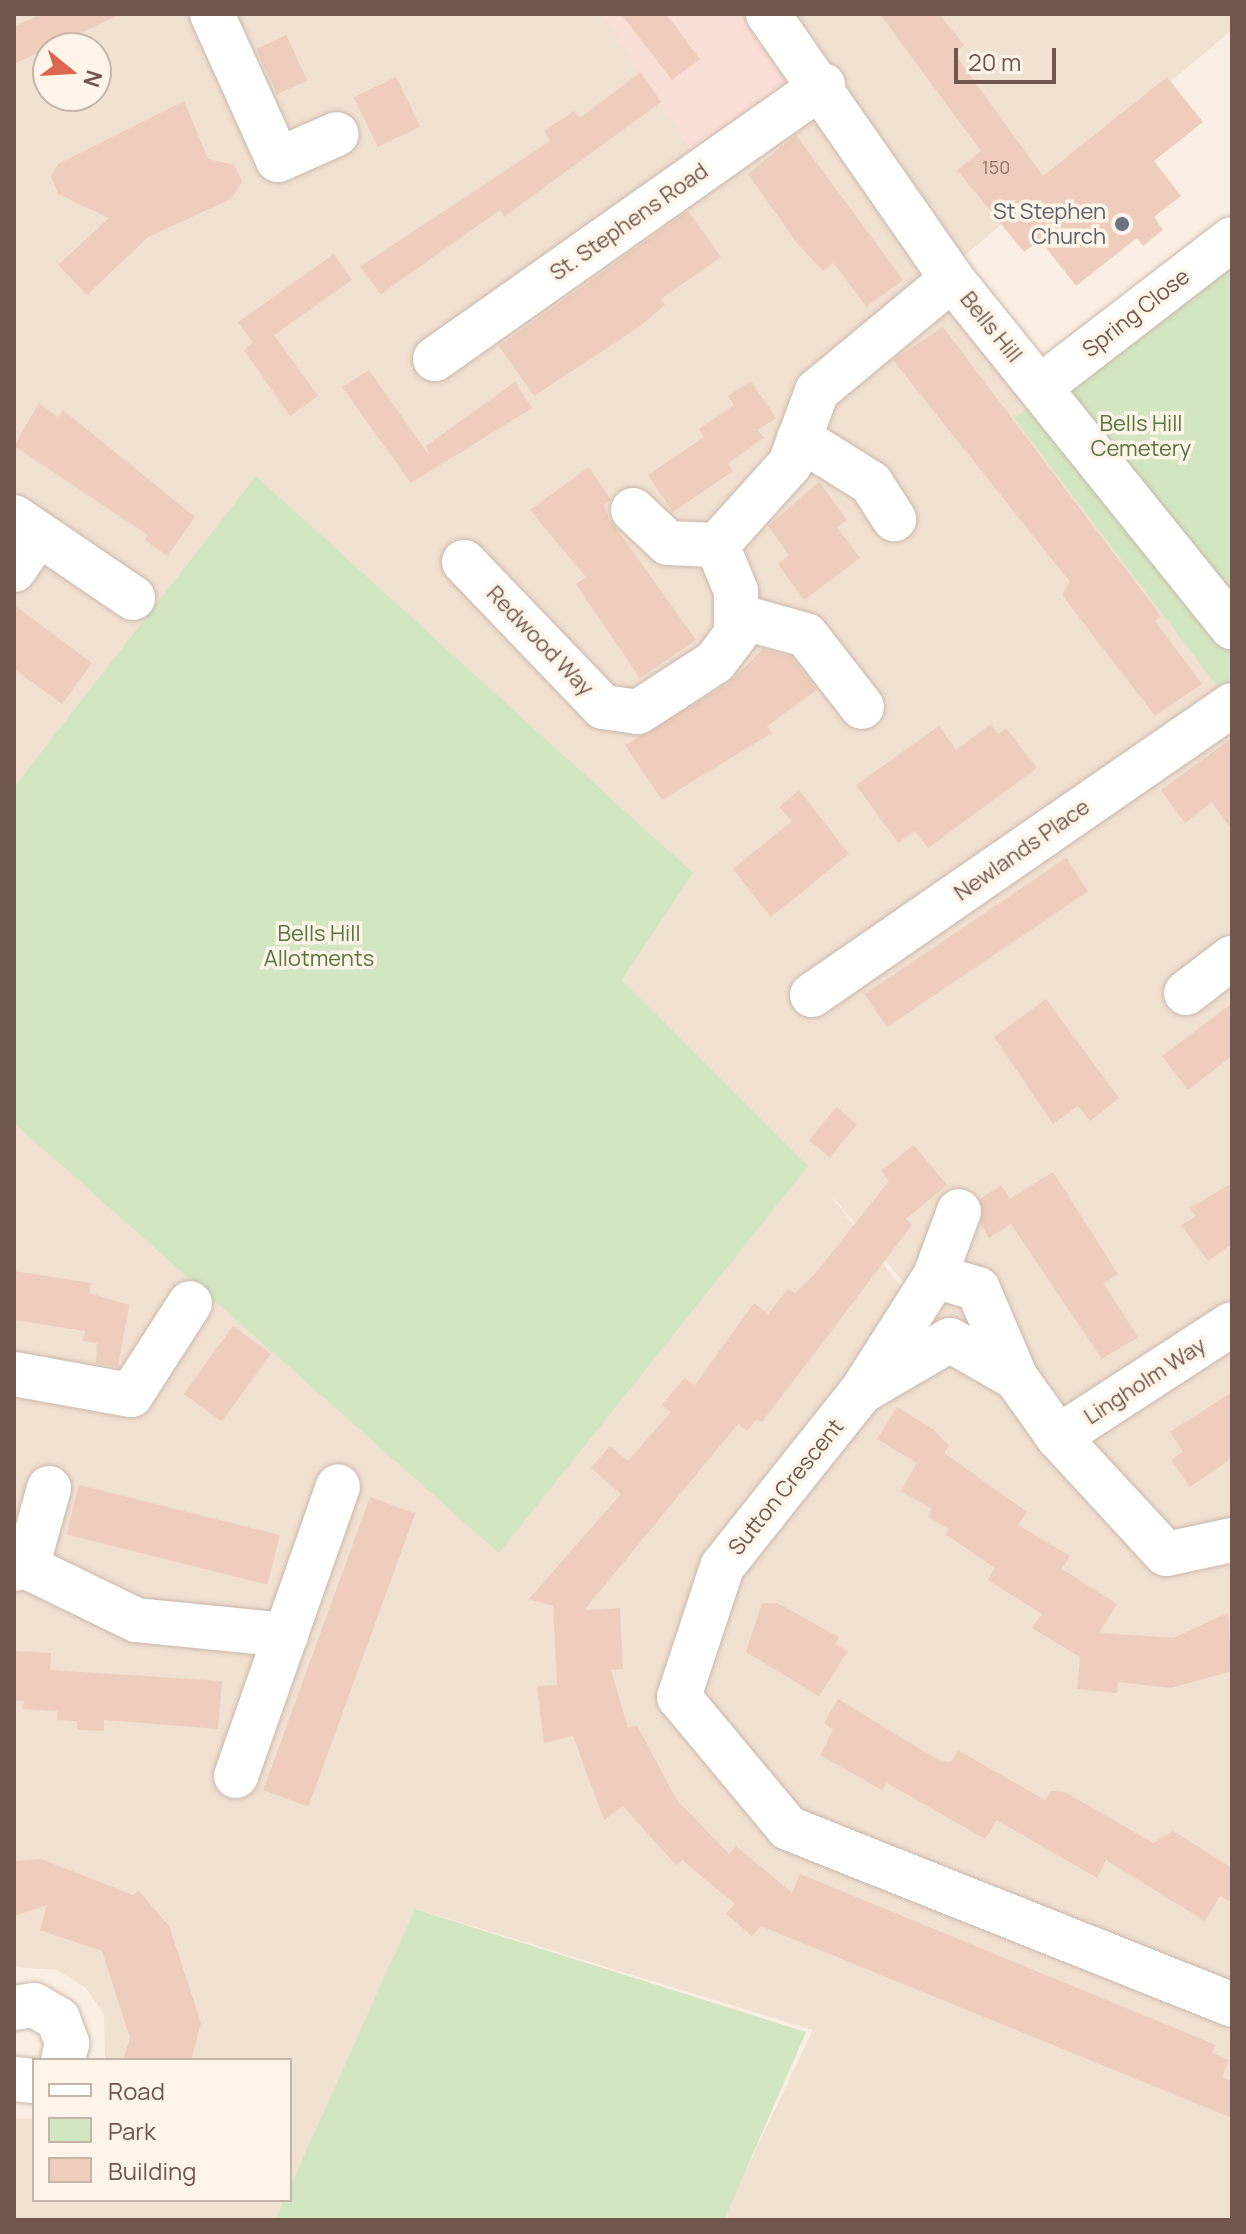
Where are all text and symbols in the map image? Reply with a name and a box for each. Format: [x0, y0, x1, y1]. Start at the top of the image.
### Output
north arrow [32, 32, 112, 112]
scale bar [958, 32, 1060, 82]
text: 20 m [968, 45, 1021, 78]
text: N [76, 67, 110, 91]
house number: 150 [982, 156, 1010, 178]
street label: St. Stephens Road [545, 158, 713, 286]
place label: St Stephen Church [993, 198, 1106, 250]
marker: St Stephen Church [1113, 215, 1131, 233]
street label: Spring Close [1077, 263, 1195, 363]
street label: Bells Hill [955, 286, 1027, 368]
park label: Bells Hill Cemetery [1091, 410, 1191, 462]
street label: Redwood Way [481, 581, 599, 701]
street label: Newlands Place [949, 794, 1095, 906]
park label: Bells Hill Allotments [264, 920, 374, 972]
street label: Lingholm Way [1079, 1332, 1211, 1430]
street label: Sutton Crescent [723, 1414, 849, 1560]
legend [32, 2058, 292, 2202]
text: Road [108, 2074, 165, 2107]
text: Park [108, 2114, 156, 2147]
text: Building [108, 2154, 196, 2187]

